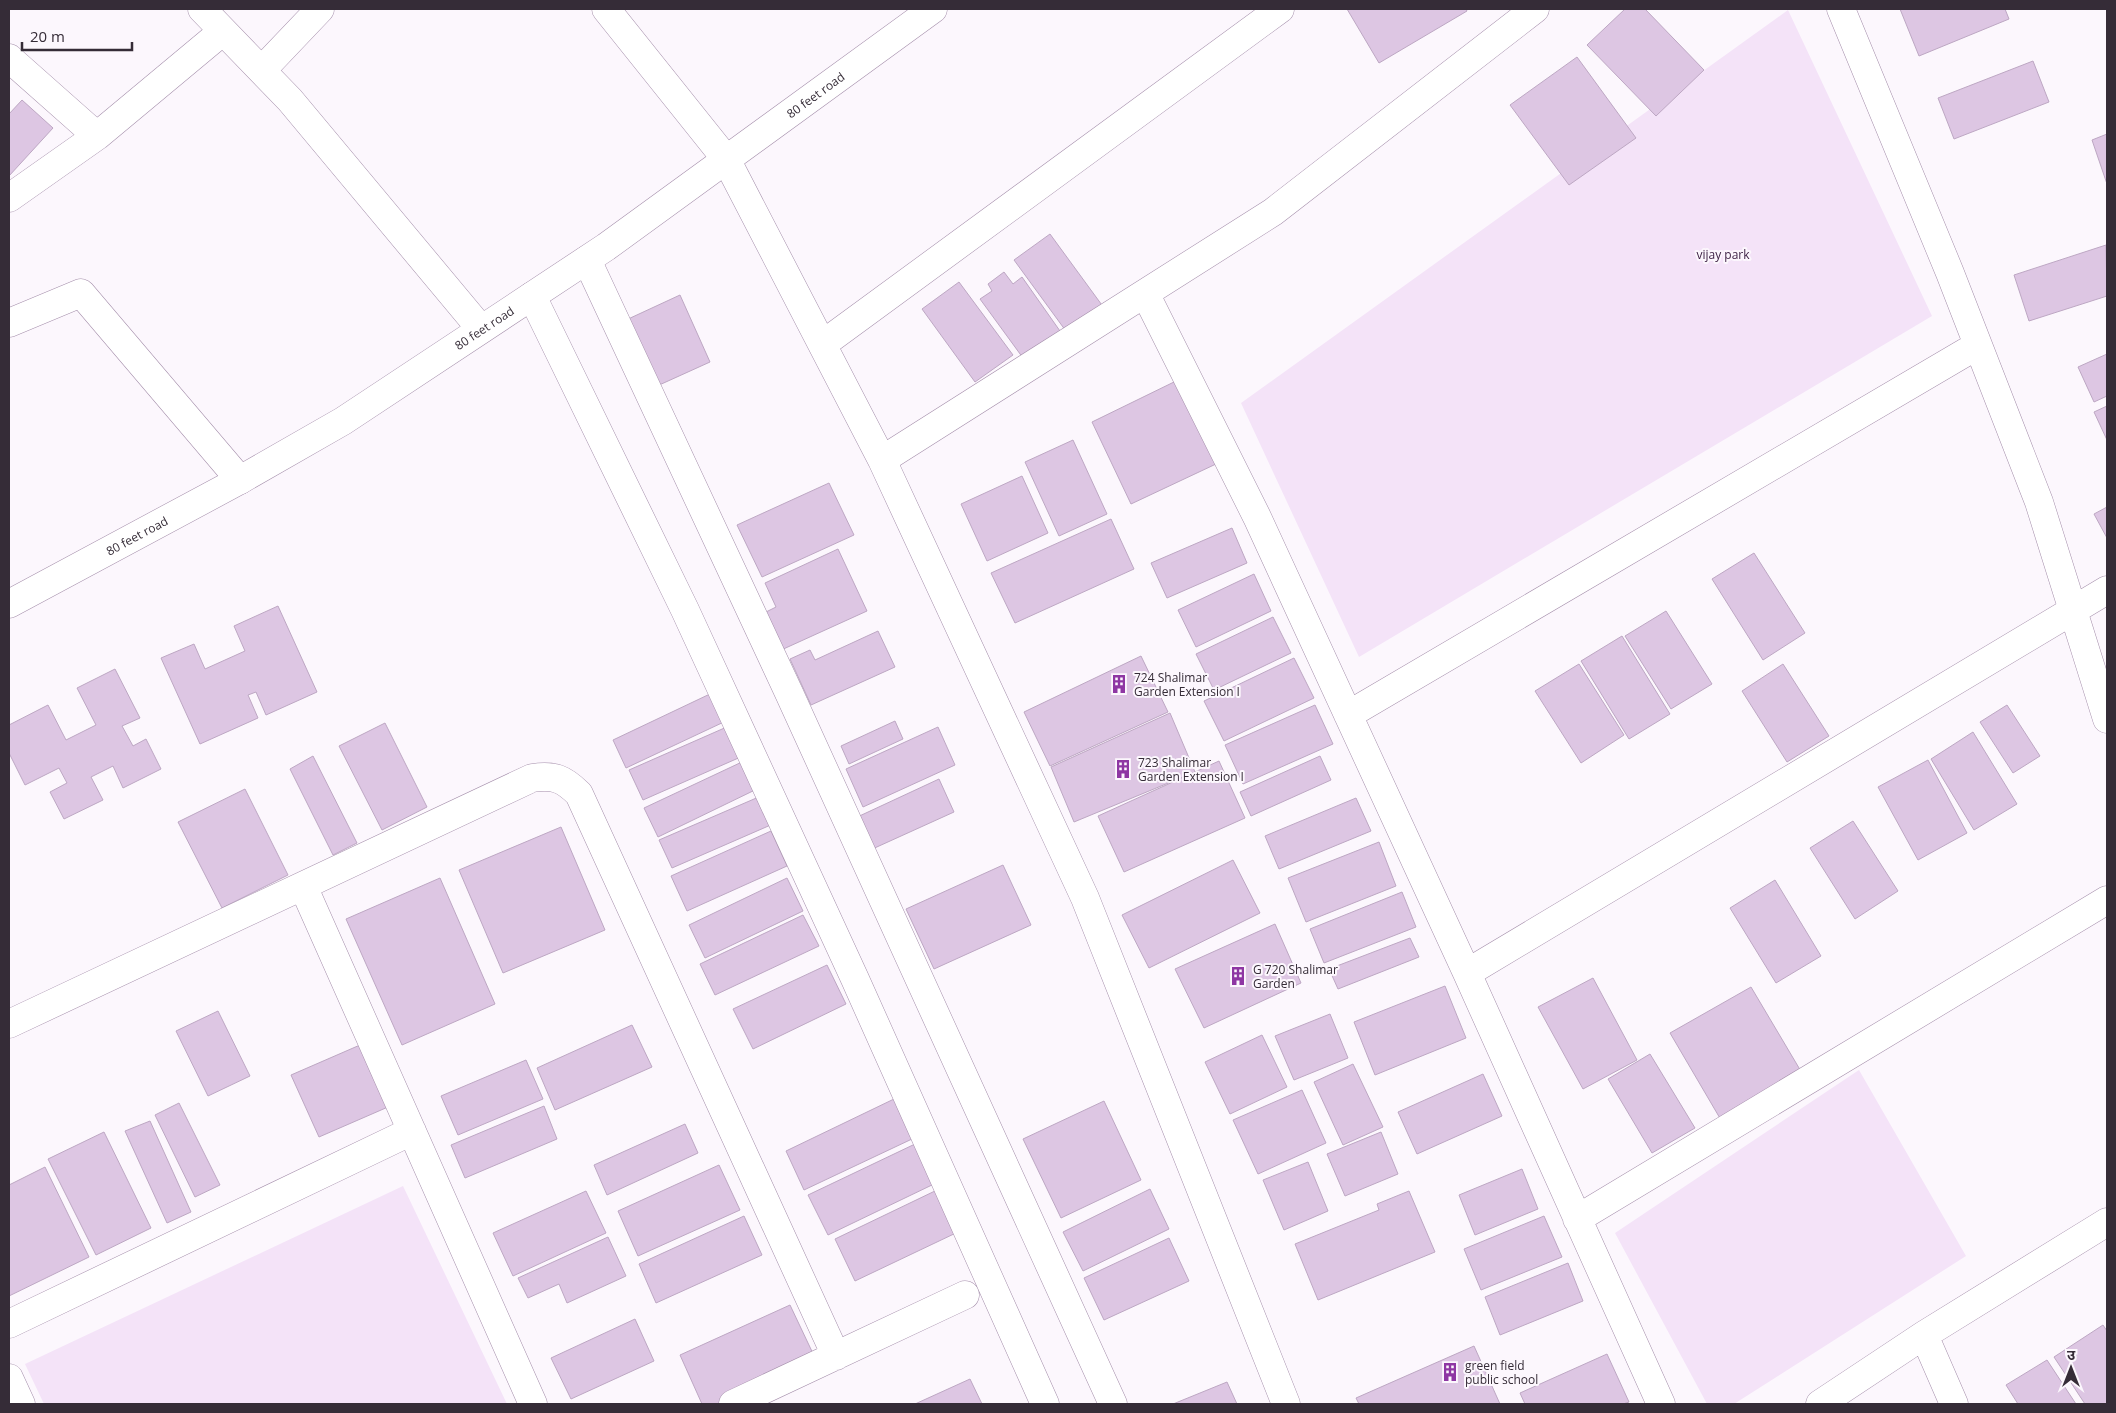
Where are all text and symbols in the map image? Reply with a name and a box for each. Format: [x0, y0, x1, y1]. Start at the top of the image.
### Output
scale bar [22, 20, 132, 52]
text: 20 m [30, 26, 65, 46]
street label: 80 feet road [783, 68, 848, 122]
park label: vijay park [1696, 246, 1750, 263]
street label: 80 feet road [451, 302, 517, 354]
street label: 80 feet road [103, 512, 171, 559]
place label: 724 Shalimar Garden Extension I [1134, 669, 1240, 700]
building icon: 724 Shalimar Garden Extension I [1108, 673, 1130, 695]
place label: 723 Shalimar Garden Extension I [1138, 754, 1244, 785]
building icon: 723 Shalimar Garden Extension I [1112, 758, 1134, 780]
place label: G 720 Shalimar Garden [1253, 961, 1338, 992]
building icon: G 720 Shalimar Garden [1227, 965, 1249, 987]
north arrow [2046, 1343, 2096, 1393]
text: उ [2067, 1345, 2076, 1364]
place label: green field public school [1465, 1357, 1538, 1388]
building icon: green field public school [1439, 1361, 1461, 1383]

